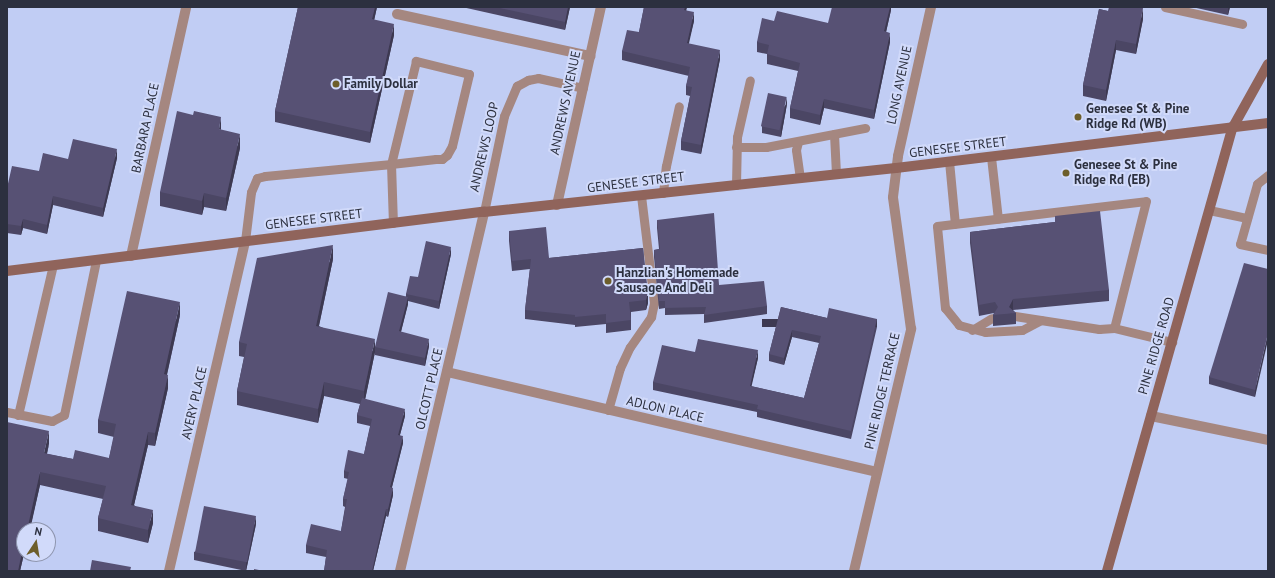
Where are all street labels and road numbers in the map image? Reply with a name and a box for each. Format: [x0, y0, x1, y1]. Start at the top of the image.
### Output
street label: LONG AVENUE [884, 44, 916, 126]
street label: ANDREWS AVENUE [547, 49, 585, 157]
street label: BARBARA PLACE [129, 81, 163, 175]
street label: ANDREWS LOOP [467, 101, 503, 193]
street label: GENESEE STREET [908, 134, 1008, 162]
street label: GENESEE STREET [586, 169, 686, 197]
street label: GENESEE STREET [264, 206, 364, 234]
street label: PINE RIDGE ROAD [1136, 296, 1178, 396]
street label: PINE RIDGE TERRACE [862, 331, 904, 451]
street label: OLCOTT PLACE [413, 346, 447, 432]
street label: AVERY PLACE [179, 365, 211, 441]
street label: ADLON PLACE [625, 394, 705, 426]

